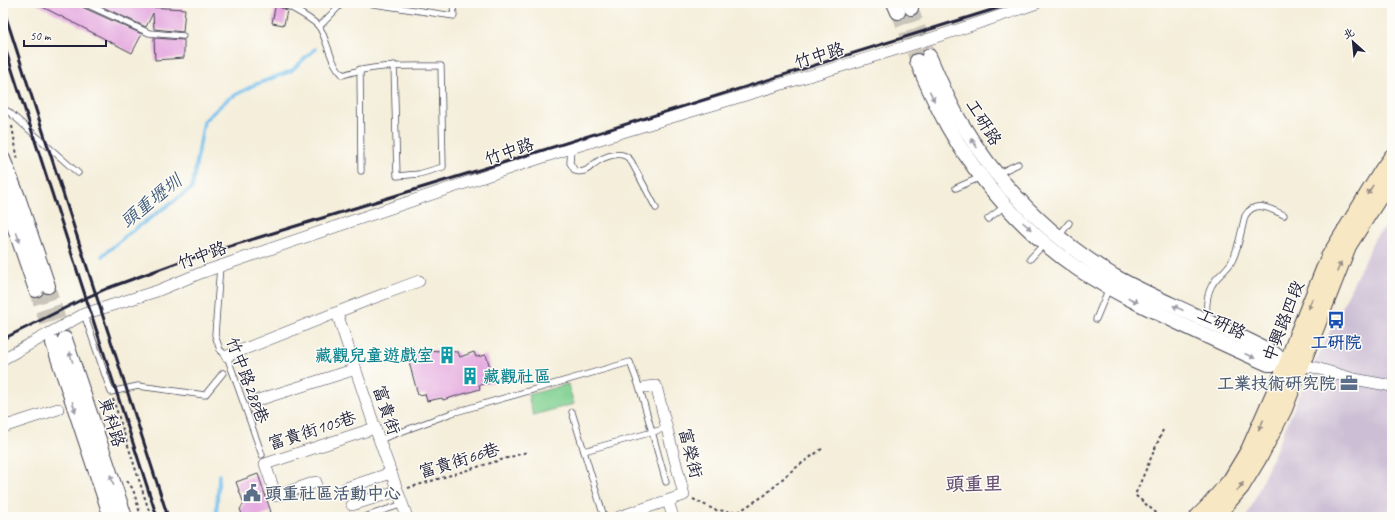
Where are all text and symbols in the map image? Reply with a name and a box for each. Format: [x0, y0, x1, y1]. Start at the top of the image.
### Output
scale bar [24, 22, 106, 48]
north arrow [1333, 22, 1373, 62]
text: 北 [1340, 24, 1357, 42]
text: 50 m [30, 28, 52, 44]
street label: 竹中路 [792, 38, 847, 73]
one-way arrow [929, 91, 935, 102]
street label: 工研路 [961, 95, 1006, 149]
street label: 竹中路 [482, 133, 537, 170]
one-way arrow [970, 138, 978, 148]
water label: 頭重壢圳 [116, 169, 187, 232]
one-way arrow [1367, 184, 1374, 196]
one-way arrow [1021, 222, 1032, 231]
one-way arrow [15, 232, 21, 244]
street label: 竹中路 [175, 237, 230, 274]
one-way arrow [1337, 261, 1343, 273]
street label: 中興路四段 [1258, 278, 1309, 365]
one-way arrow [1127, 297, 1139, 304]
one-way arrow [1306, 299, 1312, 311]
street label: 工研路 [1194, 303, 1249, 344]
one-way arrow [1173, 305, 1184, 311]
bus stop icon: 工研院 [1326, 310, 1346, 330]
place label: 工研院 [1311, 332, 1362, 353]
street label: 竹中路288巷 [221, 334, 274, 427]
place label: 藏觀兒童遊戲室 [315, 345, 434, 366]
building icon: 藏觀兒童遊戲室 [437, 345, 457, 365]
one-way arrow [68, 350, 74, 362]
one-way arrow [1245, 353, 1256, 359]
building icon: 藏觀社區 [460, 366, 480, 386]
place label: 藏觀社區 [483, 366, 551, 387]
place label: 工業技術研究院 [1217, 373, 1336, 394]
office icon: 工業技術研究院 [1339, 373, 1359, 393]
street label: 富貴街 [368, 383, 405, 438]
street label: 東科路 [94, 395, 129, 450]
one-way arrow [72, 401, 78, 413]
street label: 富貴街105巷 [266, 406, 360, 455]
one-way arrow [1258, 419, 1264, 430]
street label: 富榮街 [674, 426, 707, 480]
street label: 富貴街66巷 [416, 438, 503, 483]
district label: 頭重里 [945, 472, 1003, 496]
one-way arrow [109, 474, 115, 486]
one-way arrow [1236, 482, 1244, 493]
public building icon: 頭重社區活動中心 [242, 483, 262, 503]
place label: 頭重社區活動中心 [265, 483, 401, 504]

